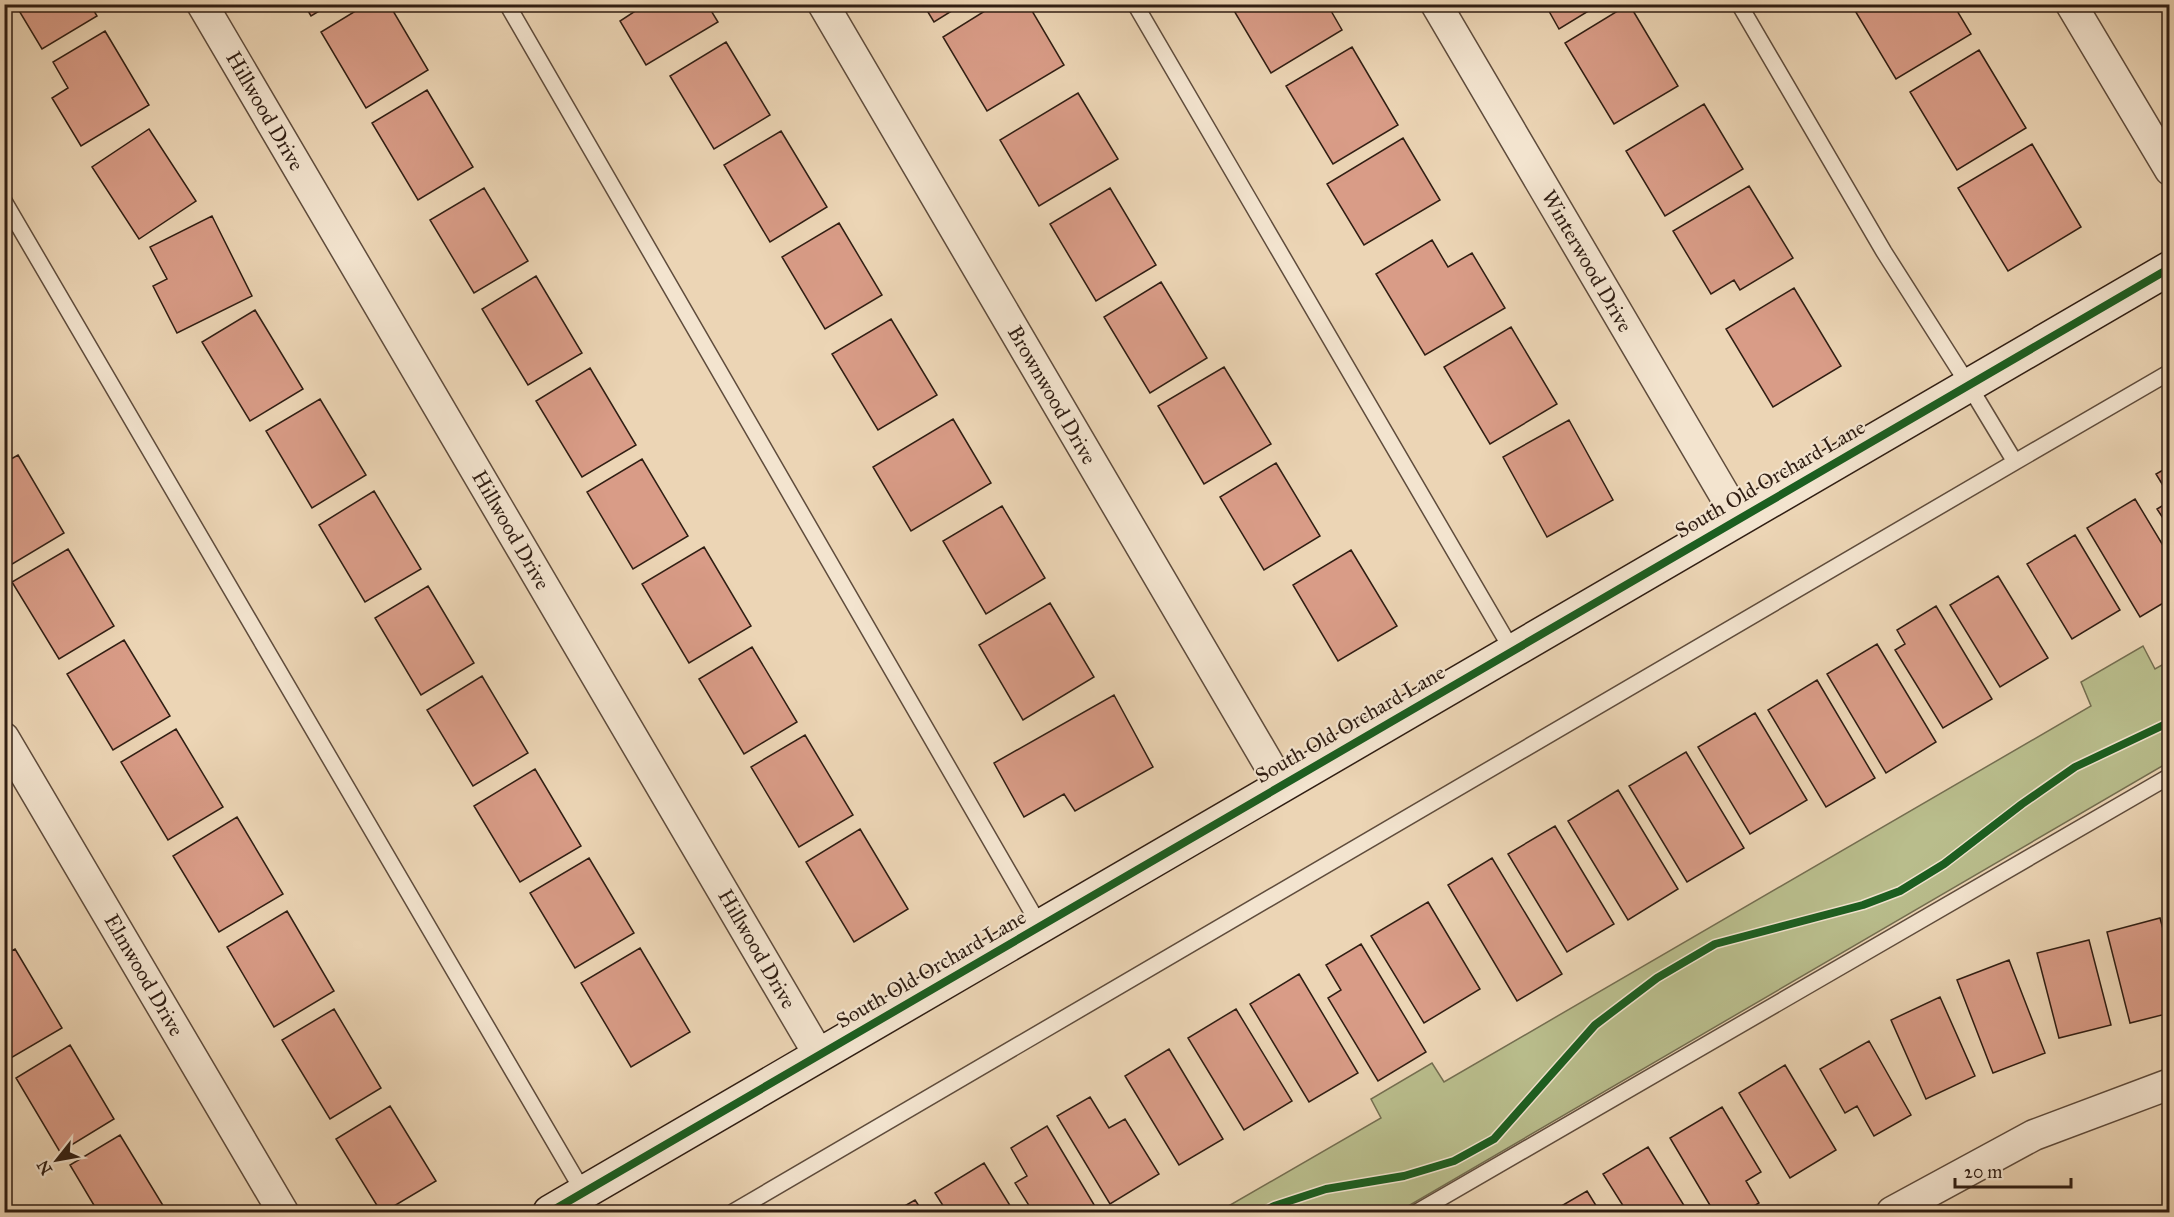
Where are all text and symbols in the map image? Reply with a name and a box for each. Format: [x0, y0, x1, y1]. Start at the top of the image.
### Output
street label: Hillwood Drive [220, 47, 310, 176]
street label: Winterwood Drive [1536, 185, 1638, 337]
street label: Brownwood Drive [1002, 321, 1102, 469]
street label: South Old Orchard Lane [1670, 414, 1870, 544]
street label: Hillwood Drive [466, 466, 556, 595]
street label: South Old Orchard Lane [1250, 659, 1450, 789]
street label: Hillwood Drive [712, 885, 802, 1014]
street label: South Old Orchard Lane [831, 904, 1031, 1034]
street label: Elmwood Drive [99, 909, 190, 1041]
north arrow [27, 1130, 87, 1190]
scale bar [1955, 1151, 2070, 1189]
text: N [33, 1156, 56, 1178]
text: 20 m [1964, 1161, 2002, 1183]

